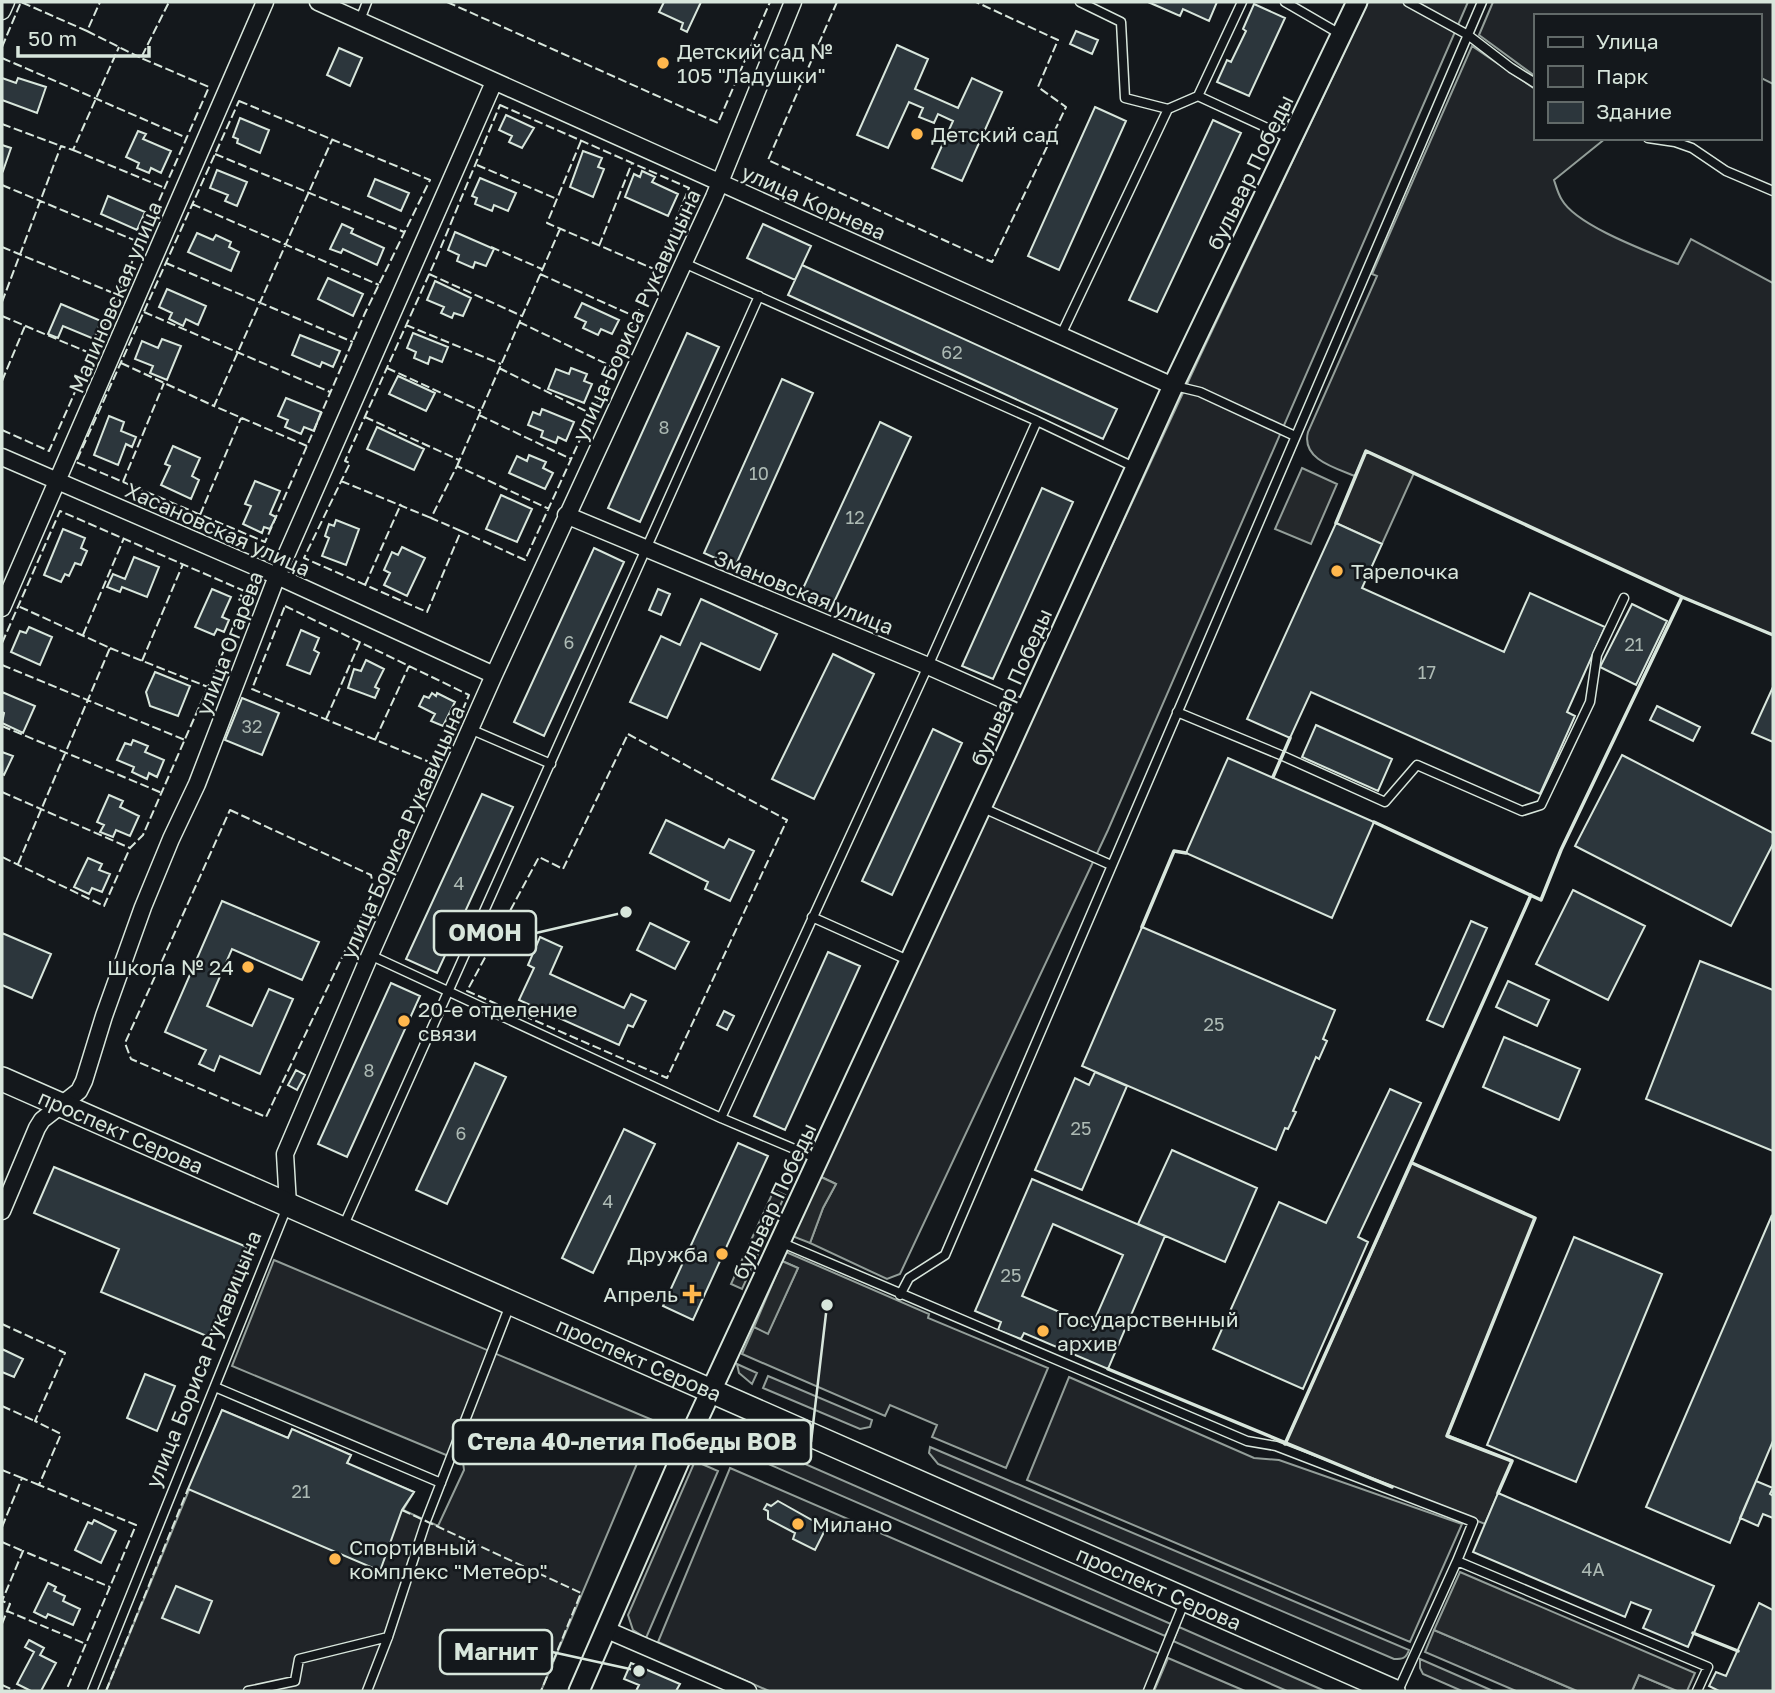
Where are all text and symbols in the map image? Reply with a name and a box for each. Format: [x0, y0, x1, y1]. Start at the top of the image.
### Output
scale bar [18, 14, 149, 58]
legend [1534, 14, 1761, 140]
text: 50 m [28, 25, 77, 51]
text: Улица [1596, 28, 1659, 54]
place label: Детский сад № 105 "Ладушки" [677, 38, 833, 88]
marker: Детский сад № 105 "Ладушки" [655, 55, 671, 71]
text: Парк [1596, 63, 1649, 89]
street label: бульвар Победы [1201, 90, 1299, 254]
text: Здание [1596, 98, 1672, 124]
place label: Детский сад [931, 121, 1059, 147]
marker: Детский сад [909, 126, 925, 142]
street label: улица Корнева [738, 159, 890, 245]
street label: улица Бориса Рукавицына [566, 185, 706, 445]
street label: Малиновская улица [63, 197, 167, 397]
house number: 62 [941, 341, 963, 363]
house number: 8 [659, 416, 669, 438]
house number: 10 [749, 462, 769, 484]
street label: Хасановская улица [121, 476, 315, 582]
house number: 12 [845, 506, 865, 528]
street label: Змановская улица [710, 544, 898, 640]
place label: Тарелочка [1351, 558, 1459, 584]
marker: Тарелочка [1329, 563, 1345, 579]
street label: улица Огарёва [190, 567, 268, 719]
street label: бульвар Победы [965, 604, 1057, 770]
house number: 6 [564, 631, 574, 653]
house number: 21 [1624, 633, 1644, 655]
house number: 17 [1418, 661, 1436, 683]
street label: улица Бориса Рукавицына [334, 701, 470, 963]
house number: 32 [242, 715, 262, 737]
house number: 4 [454, 872, 465, 894]
callout: ОМОН [434, 911, 536, 955]
text: ОМОН [448, 918, 522, 946]
place label: Школа № 24 [107, 954, 234, 980]
marker: Школа № 24 [240, 959, 256, 975]
place label: 20-е отделение связи [418, 996, 577, 1046]
marker: 20-е отделение связи [396, 1013, 412, 1029]
house number: 25 [1204, 1013, 1224, 1035]
house number: 8 [364, 1059, 374, 1081]
street label: проспект Серова [34, 1084, 208, 1179]
house number: 25 [1071, 1117, 1091, 1139]
street label: бульвар Победы [726, 1119, 822, 1283]
house number: 6 [456, 1122, 466, 1144]
house number: 4 [603, 1190, 614, 1212]
street label: улица Бориса Рукавицына [139, 1227, 267, 1491]
place label: Дружба [627, 1241, 708, 1267]
marker: Дружба [714, 1246, 730, 1262]
house number: 25 [1001, 1264, 1021, 1286]
place label: Апрель [603, 1281, 678, 1307]
marker: Апрель [684, 1286, 700, 1302]
place label: Государственный архив [1057, 1306, 1238, 1356]
street label: проспект Серова [552, 1312, 726, 1407]
marker: Государственный архив [1035, 1323, 1051, 1339]
callout: Стела 40-летия Победы ВОВ [453, 1420, 811, 1464]
text: Стела 40-летия Победы ВОВ [467, 1427, 797, 1455]
house number: 21 [291, 1480, 311, 1502]
place label: Милано [812, 1511, 892, 1537]
marker: Милано [790, 1516, 806, 1532]
place label: Спортивный комплекс "Метеор" [349, 1534, 548, 1584]
street label: проспект Серова [1072, 1540, 1246, 1636]
marker: Спортивный комплекс "Метеор" [327, 1551, 343, 1567]
house number: 4А [1581, 1558, 1605, 1580]
callout: Магнит [440, 1630, 552, 1674]
text: Магнит [454, 1637, 538, 1665]

